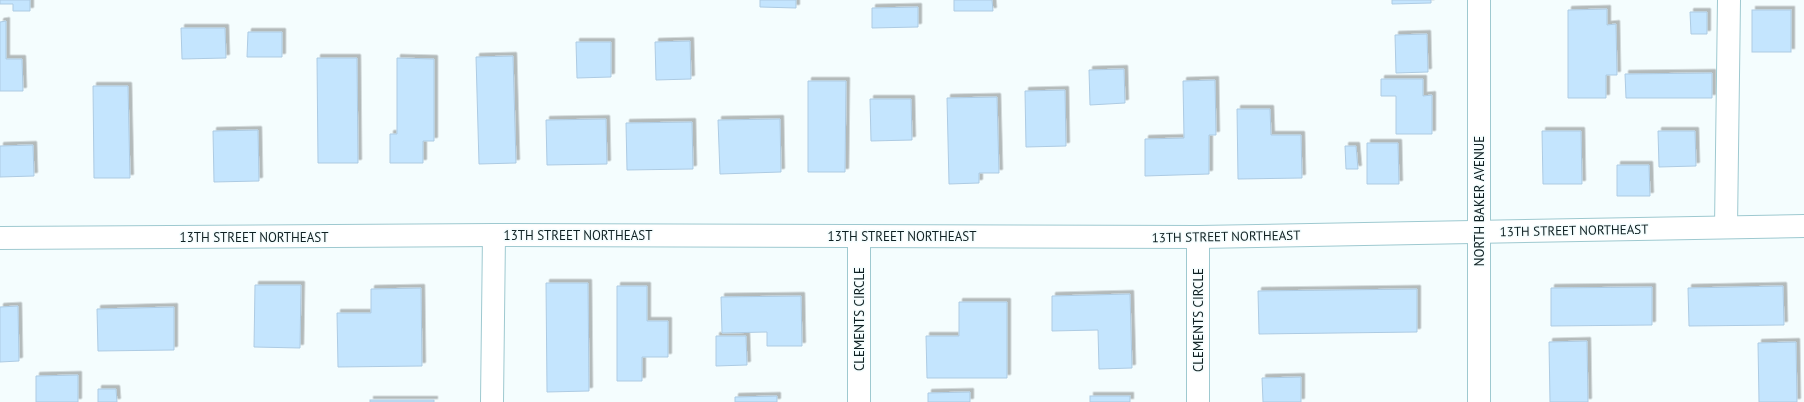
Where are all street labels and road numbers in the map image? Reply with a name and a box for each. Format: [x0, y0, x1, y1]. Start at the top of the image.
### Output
street label: NORTH BAKER AVENUE [1471, 136, 1488, 266]
street label: 13TH STREET NORTHEAST [1499, 221, 1649, 240]
street label: 13TH STREET NORTHEAST [504, 227, 652, 244]
street label: 13TH STREET NORTHEAST [1151, 227, 1301, 246]
street label: 13TH STREET NORTHEAST [828, 228, 976, 245]
street label: 13TH STREET NORTHEAST [180, 229, 328, 246]
street label: CLEMENTS CIRCLE [851, 267, 868, 371]
street label: CLEMENTS CIRCLE [1190, 268, 1207, 372]

